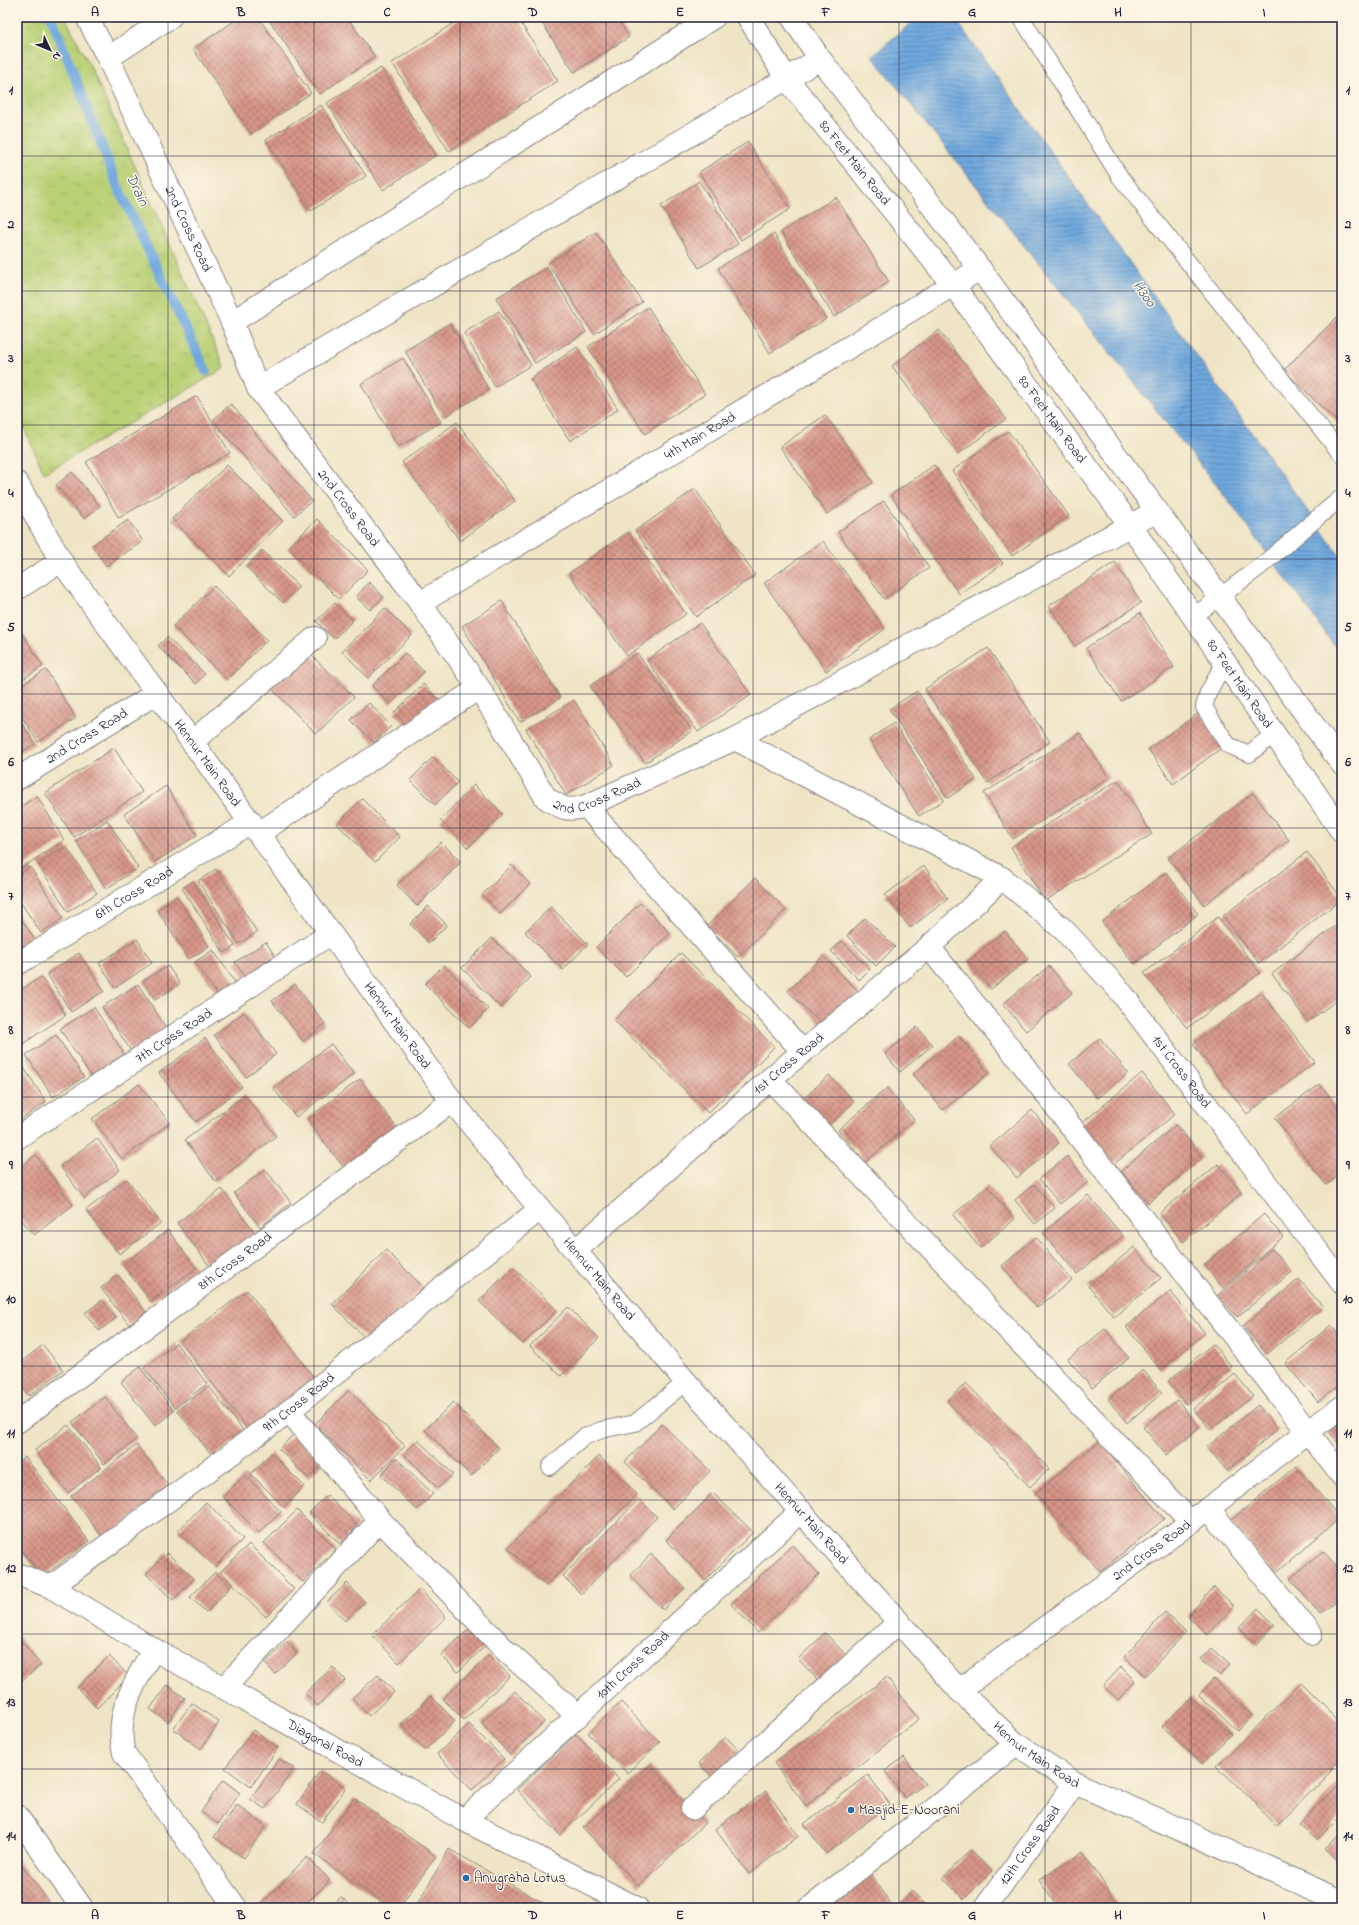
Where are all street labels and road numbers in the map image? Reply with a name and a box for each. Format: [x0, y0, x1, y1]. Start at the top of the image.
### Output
street label: 80 Feet Main Road [814, 116, 896, 210]
street label: 2nd Cross Road [159, 183, 218, 276]
street label: 80 Feet Main Road [1013, 371, 1092, 468]
street label: 4th Main Road [660, 406, 740, 466]
street label: 2nd Cross Road [312, 465, 385, 552]
street label: 80 Feet Main Road [1201, 635, 1278, 733]
street label: 2nd Cross Road [42, 703, 132, 769]
street label: Hennur Main Road [168, 715, 246, 811]
street label: 2nd Cross Road [549, 772, 645, 819]
street label: 6th Cross Road [91, 861, 178, 925]
street label: Hennur Main Road [358, 977, 436, 1074]
street label: 7th Cross Road [131, 1003, 216, 1069]
street label: 1st Cross Road [748, 1028, 829, 1100]
street label: 1st Cross Road [1146, 1030, 1216, 1113]
street label: 8th Cross Road [194, 1227, 277, 1296]
street label: Hennur Main Road [558, 1233, 640, 1325]
street label: 9th Cross Road [258, 1367, 340, 1437]
street label: Hennur Main Road [769, 1478, 854, 1569]
street label: 2nd Cross Road [1108, 1515, 1196, 1586]
street label: 10th Cross Road [591, 1626, 674, 1704]
street label: Diagonal Road [282, 1713, 367, 1773]
street label: Hennur Main Road [988, 1717, 1083, 1794]
street label: 12th Cross Road [994, 1801, 1066, 1890]

